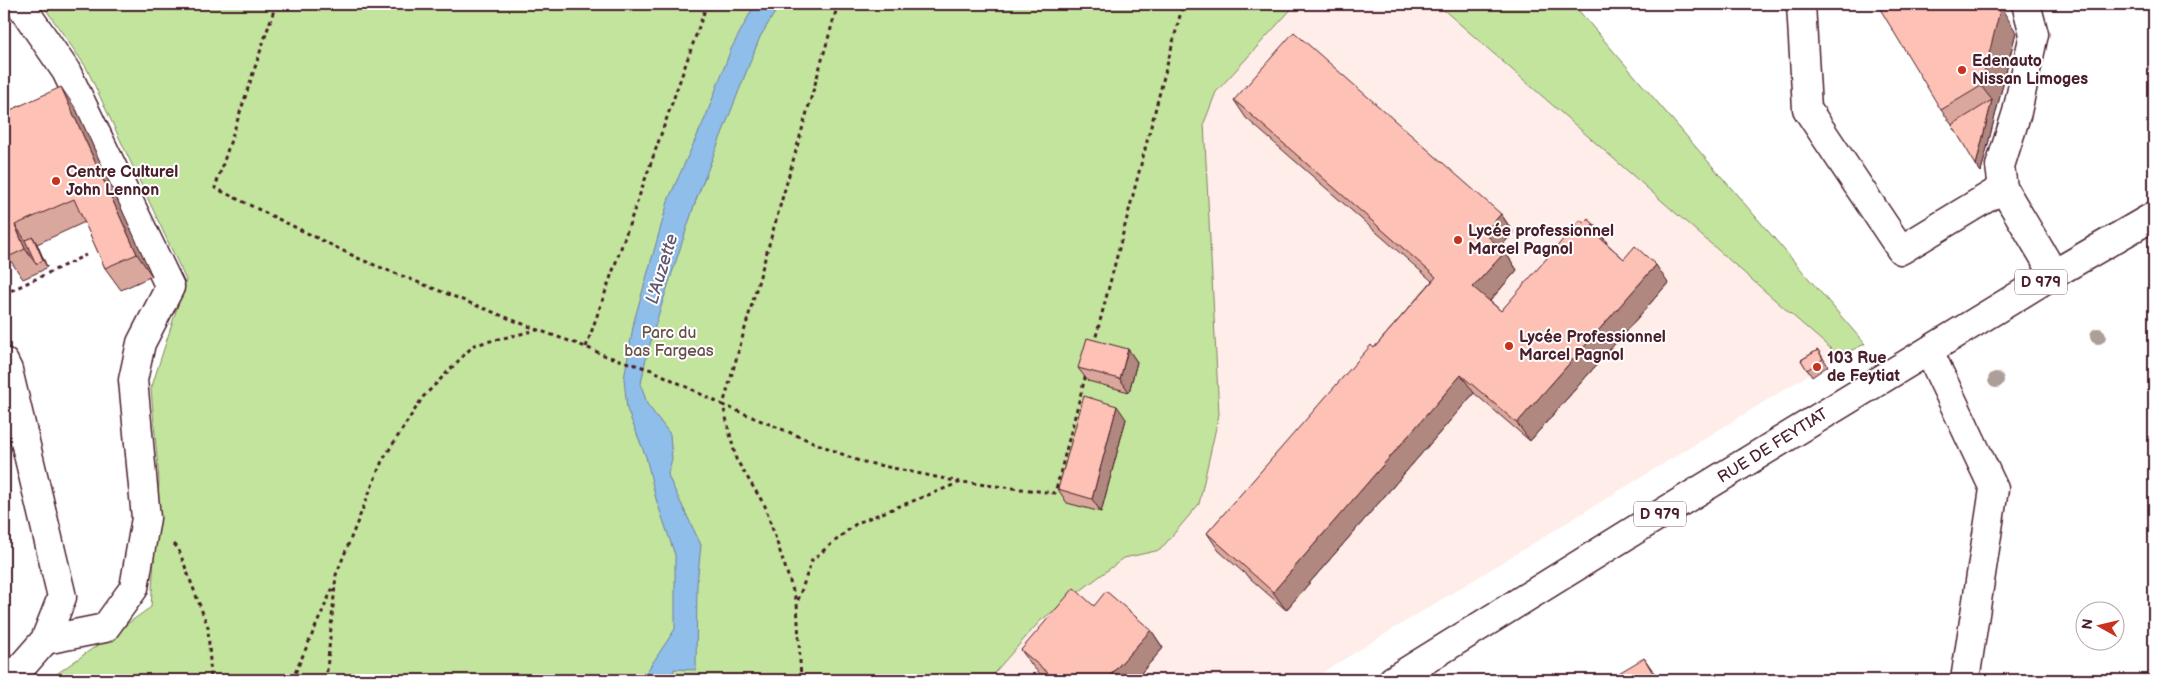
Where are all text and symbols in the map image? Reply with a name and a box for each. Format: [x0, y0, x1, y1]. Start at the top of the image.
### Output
place label: Edenauto Nissan Limoges [1972, 52, 2088, 89]
marker: Edenauto Nissan Limoges [1956, 64, 1968, 76]
place label: Centre Culturel John Lennon [66, 163, 178, 200]
marker: Centre Culturel John Lennon [50, 175, 62, 187]
place label: Lycée professionnel Marcel Pagnol [1468, 222, 1614, 259]
water label: L'Auzette [641, 231, 683, 307]
marker: Lycée professionnel Marcel Pagnol [1452, 234, 1464, 246]
road number: D 979 [2015, 270, 2067, 294]
park label: Parc du bas Fargeas [624, 324, 714, 361]
place label: Lycée Professionnel Marcel Pagnol [1519, 328, 1666, 365]
marker: Lycée Professionnel Marcel Pagnol [1503, 340, 1515, 352]
place label: 103 Rue de Feytiat [1827, 349, 1900, 386]
marker: 103 Rue de Feytiat [1811, 361, 1823, 373]
street label: RUE DE FEYTIAT [1714, 404, 1832, 488]
road number: D 979 [1634, 502, 1686, 526]
north arrow [2076, 602, 2126, 652]
text: N [2078, 618, 2097, 631]

